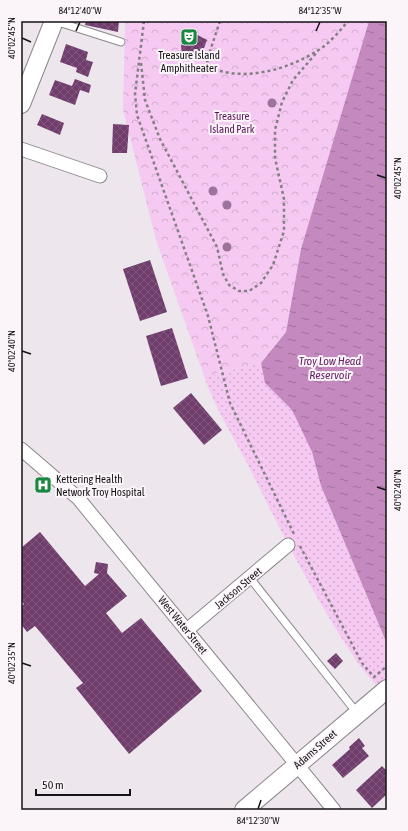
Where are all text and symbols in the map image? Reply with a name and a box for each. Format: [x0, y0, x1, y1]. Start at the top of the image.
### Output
text: 84°12'40"W [58, 5, 102, 16]
text: 84°12'35"W [298, 5, 342, 16]
text: 40°02'45"N [6, 17, 17, 59]
theatre icon: Treasure Island Amphitheater [179, 27, 199, 47]
place label: Treasure Island Amphitheater [158, 49, 220, 74]
park label: Treasure Island Park [209, 110, 255, 135]
text: 40°02'45"N [392, 157, 403, 199]
text: 40°02'40"N [6, 330, 17, 372]
water label: Troy Low Head Reservoir [299, 354, 361, 382]
text: 40°02'40"N [392, 469, 403, 511]
place label: Kettering Health Network Troy Hospital [56, 473, 145, 498]
hospital icon: Kettering Health Network Troy Hospital [33, 475, 53, 495]
street label: Jackson Street [212, 565, 264, 611]
street label: West Water Street [156, 594, 210, 656]
text: 40°02'35"N [6, 642, 17, 684]
street label: Adams Street [291, 727, 339, 771]
scale bar [36, 771, 130, 797]
text: 50 m [42, 778, 64, 792]
text: 84°12'30"W [236, 815, 280, 826]

